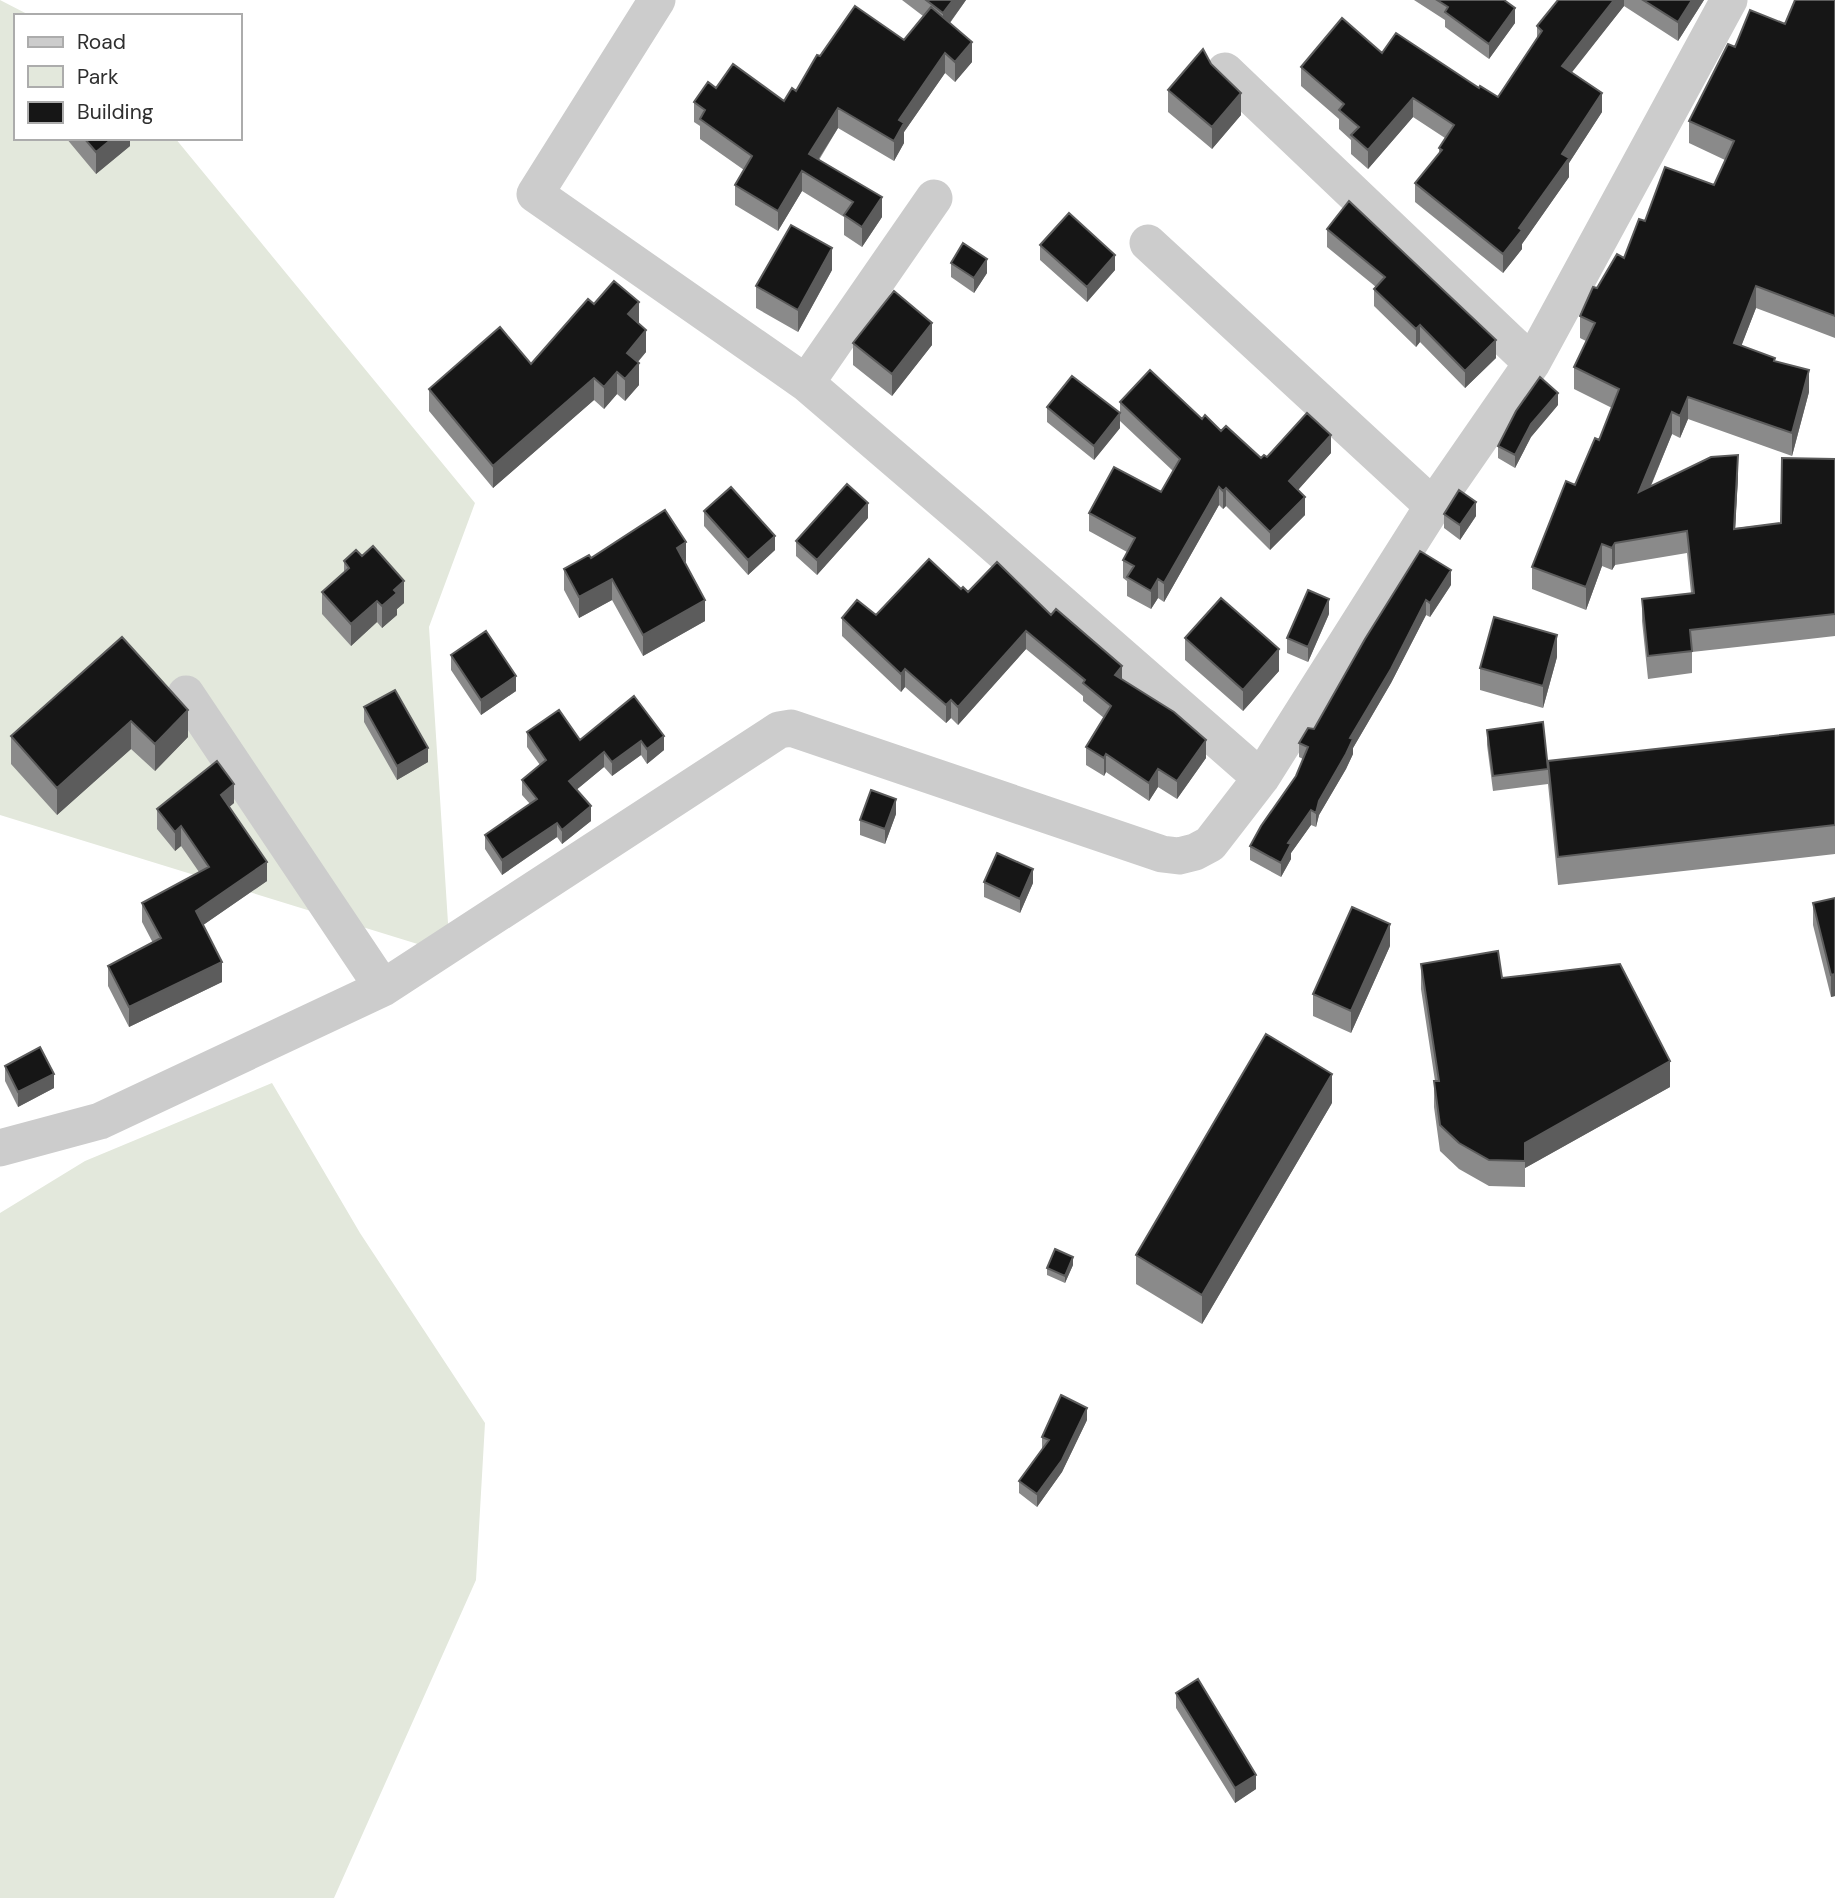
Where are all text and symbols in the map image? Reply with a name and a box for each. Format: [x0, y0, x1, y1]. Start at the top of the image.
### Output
legend [14, 14, 242, 140]
text: Road [77, 28, 126, 56]
text: Park [77, 63, 119, 91]
text: Building [77, 98, 154, 126]

